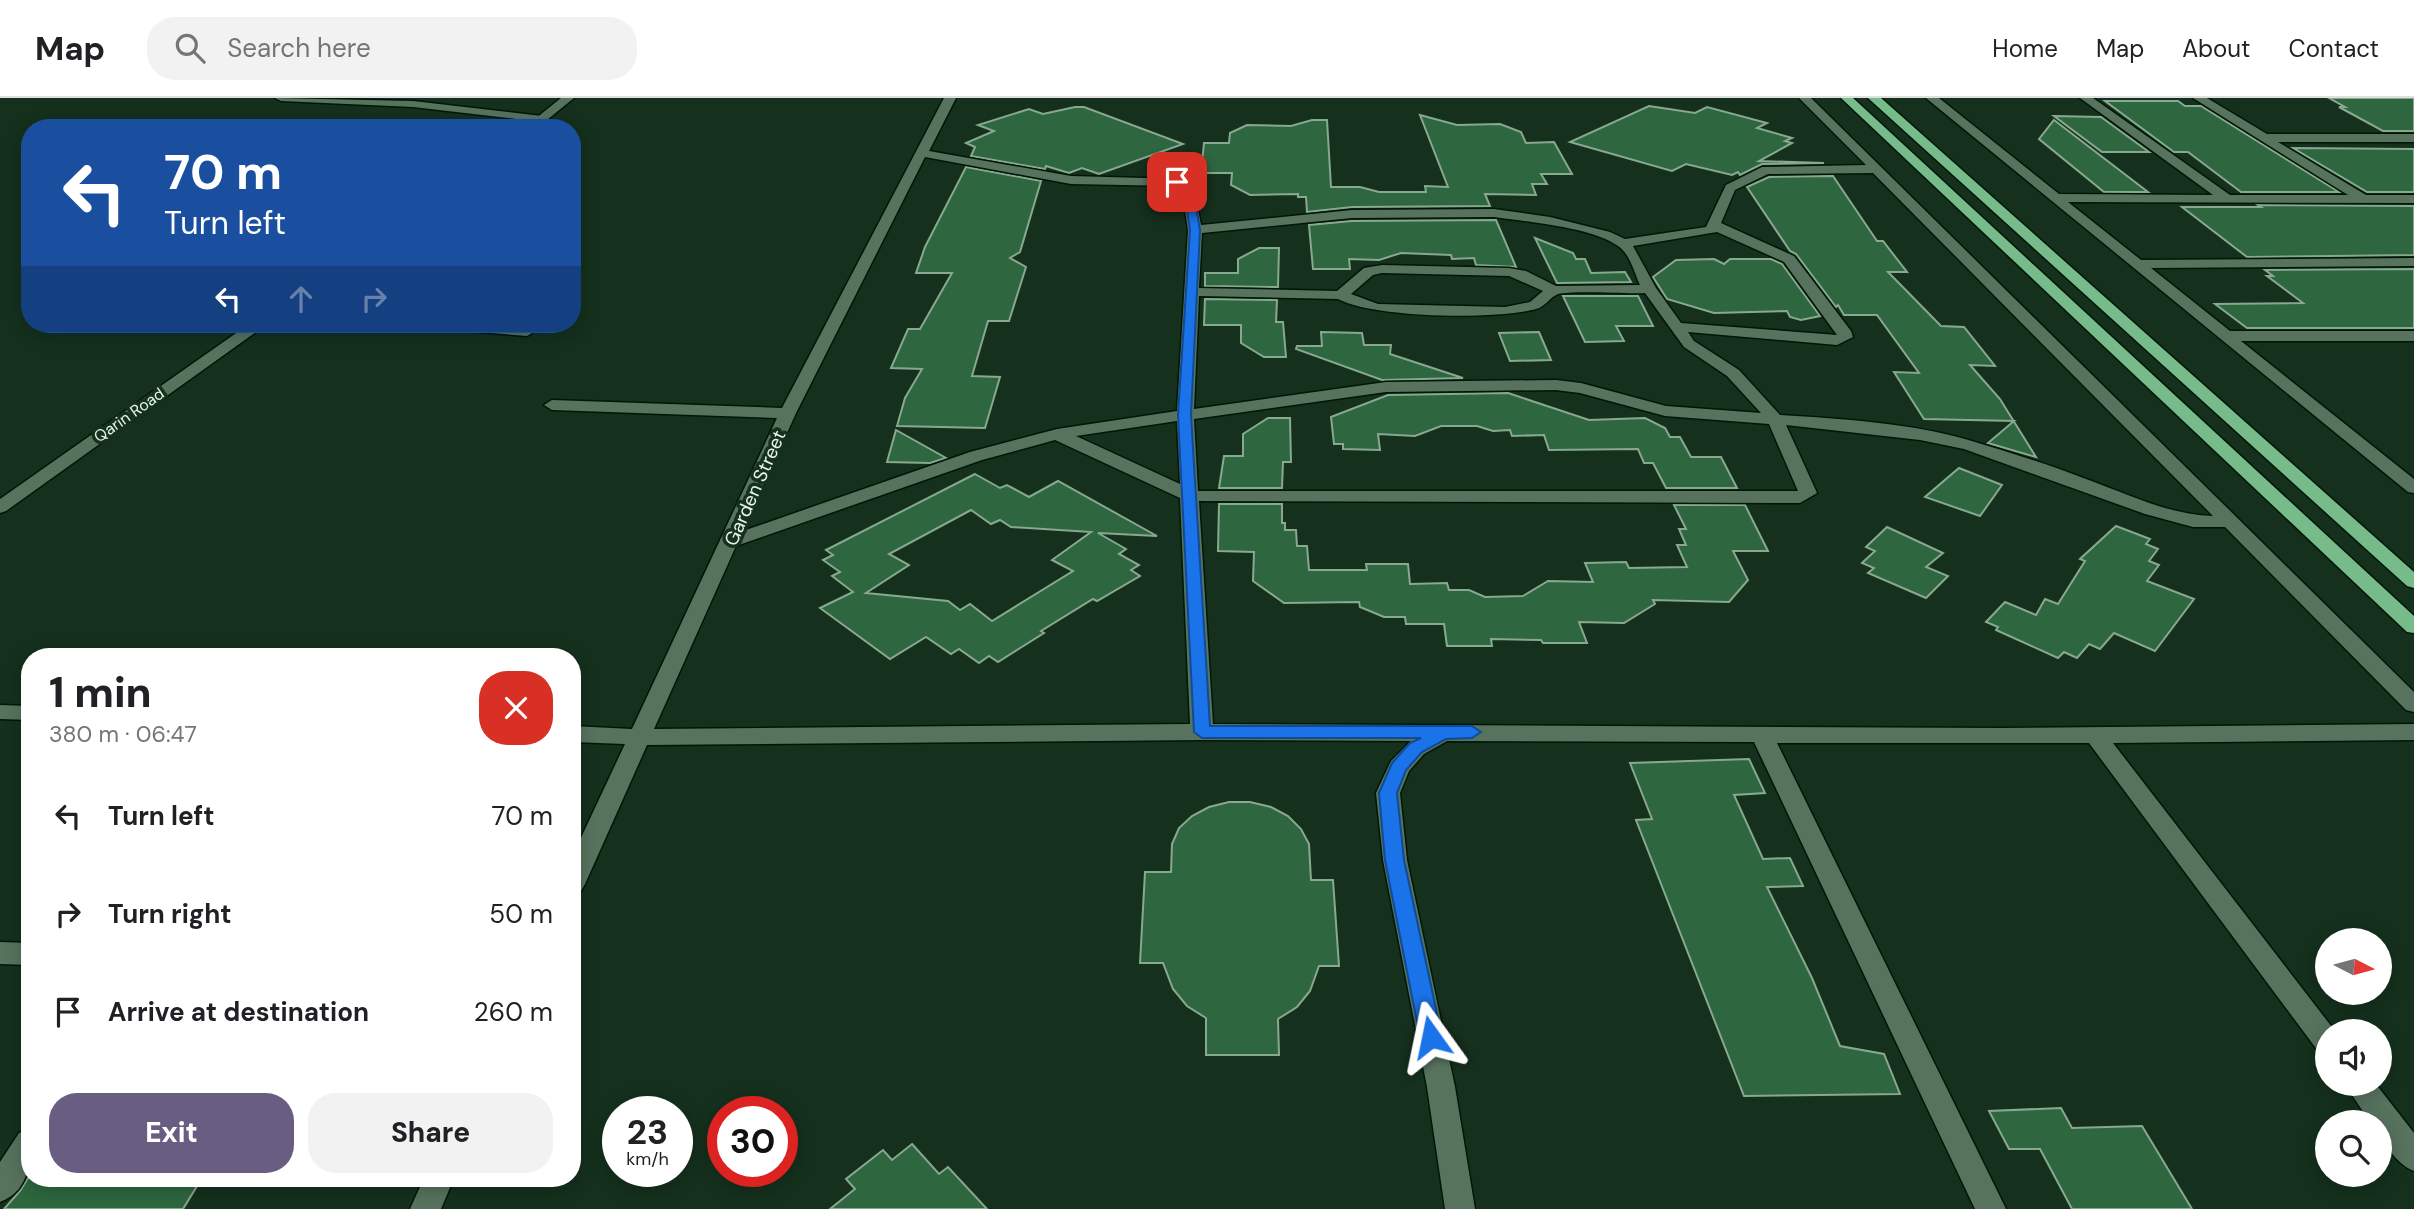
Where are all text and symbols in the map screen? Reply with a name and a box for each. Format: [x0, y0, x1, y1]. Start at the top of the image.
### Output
search box [147, 17, 637, 80]
text: Map [35, 27, 105, 70]
icon: search [171, 29, 209, 67]
text: Search here [227, 31, 371, 65]
text: Home [1992, 33, 2058, 64]
text: Map [2096, 33, 2144, 64]
text: About [2182, 33, 2251, 64]
text: Contact [2289, 33, 2379, 64]
text: 70 m [164, 140, 282, 204]
icon: left [49, 147, 140, 238]
pin [1147, 152, 1207, 212]
icon: arrive [1158, 163, 1196, 201]
text: Turn left [164, 202, 286, 244]
icon: left [209, 280, 247, 318]
icon: ahead [282, 280, 320, 318]
icon: right [355, 280, 393, 318]
street label: Qarin Road [90, 383, 168, 447]
street label: Garden Street [718, 426, 792, 550]
text: 1 min [49, 665, 152, 720]
button: close [479, 671, 553, 745]
text: 380 m · 06:47 [49, 719, 197, 749]
icon: left [49, 797, 87, 835]
text: Turn left [108, 799, 215, 833]
text: 70 m [492, 799, 553, 833]
icon: right [49, 895, 87, 933]
text: Turn right [108, 897, 232, 931]
text: 50 m [489, 897, 553, 931]
north arrow [2315, 928, 2392, 1004]
map controls [2315, 928, 2392, 1187]
icon: arrive [49, 993, 87, 1031]
text: Arrive at destination [108, 995, 369, 1029]
text: 260 m [474, 995, 553, 1029]
position arrow [1394, 1000, 1468, 1074]
button: sound [2315, 1019, 2392, 1096]
button: Exit [49, 1093, 294, 1173]
button: Share [308, 1093, 553, 1173]
speed limit sign: 30 [707, 1096, 798, 1187]
text: 23 [627, 1109, 668, 1155]
button: search [2315, 1110, 2392, 1187]
text: km/h [626, 1147, 669, 1171]

